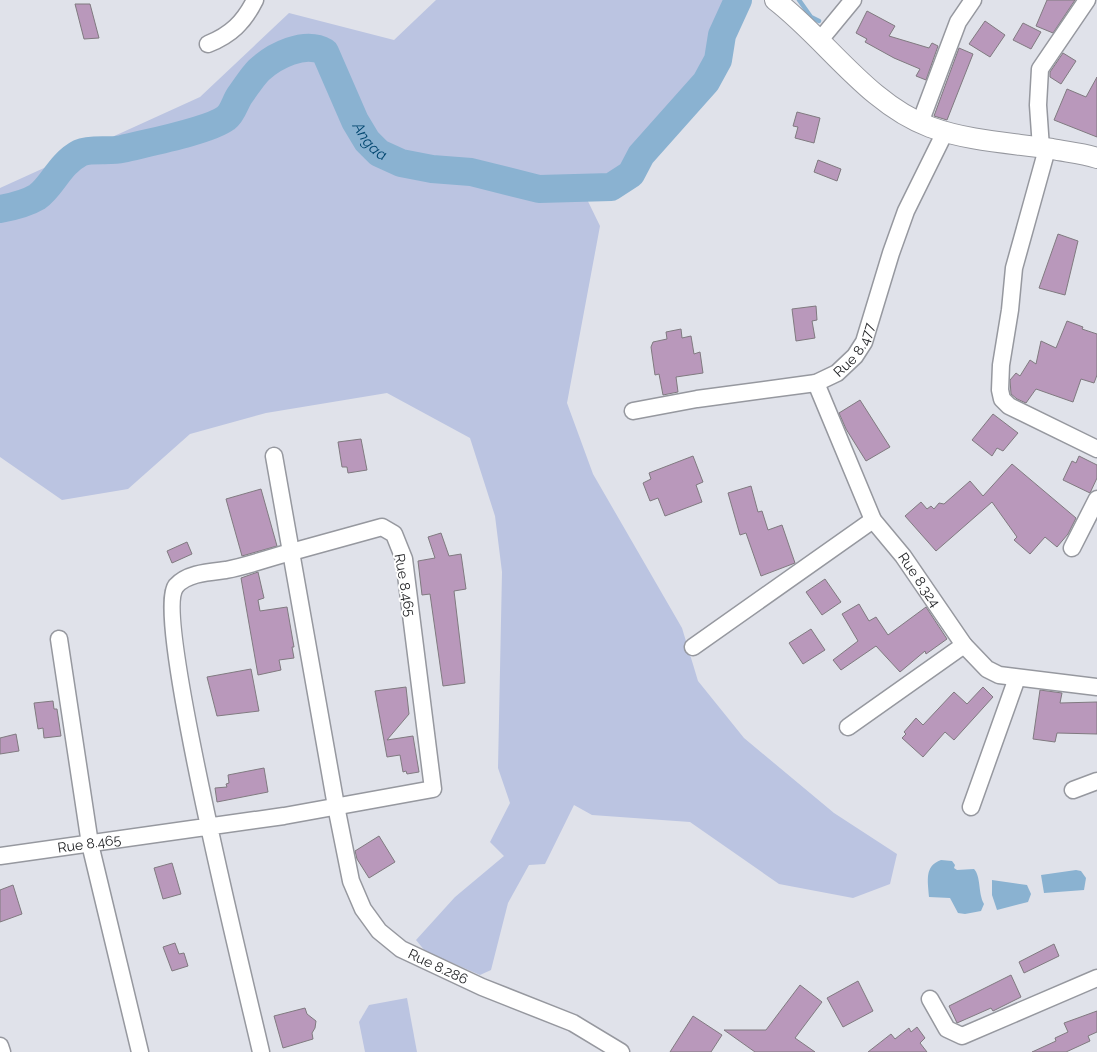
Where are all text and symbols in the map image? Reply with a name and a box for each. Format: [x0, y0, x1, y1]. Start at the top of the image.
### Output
water label: Angaa [348, 118, 390, 164]
street label: Rue 8.477 [830, 321, 877, 380]
street label: Rue 8.324 [895, 549, 944, 610]
street label: Rue 8.465 [392, 552, 418, 618]
street label: Rue 8.465 [56, 831, 122, 856]
street label: Rue 8.286 [406, 946, 471, 987]

